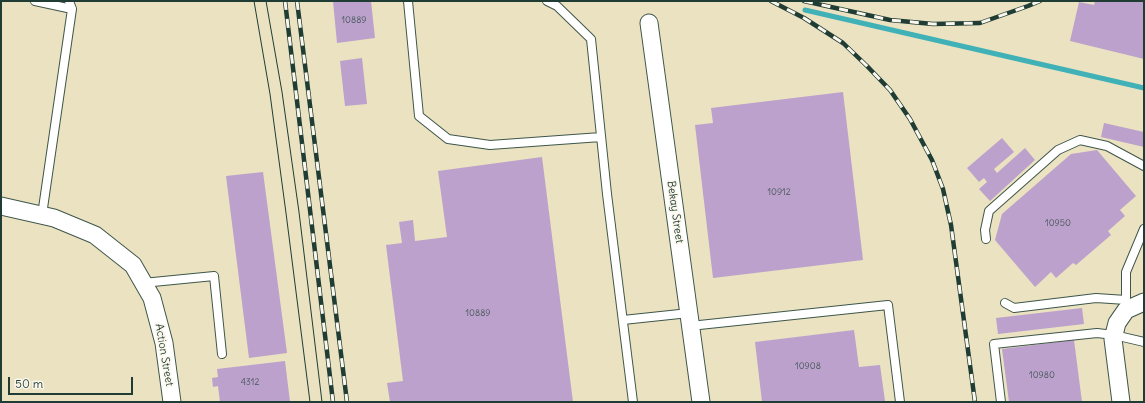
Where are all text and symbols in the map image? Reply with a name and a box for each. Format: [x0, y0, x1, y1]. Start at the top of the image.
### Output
house number: 10889 [341, 15, 367, 25]
street label: Bekay Street [664, 180, 686, 244]
house number: 10912 [767, 187, 791, 197]
house number: 10950 [1045, 218, 1071, 228]
house number: 10889 [465, 308, 491, 318]
street label: Action Street [152, 323, 176, 387]
house number: 10908 [795, 361, 821, 371]
scale bar [10, 369, 135, 395]
house number: 10980 [1029, 370, 1055, 380]
text: 50 m [15, 376, 43, 391]
house number: 4312 [241, 377, 259, 387]

